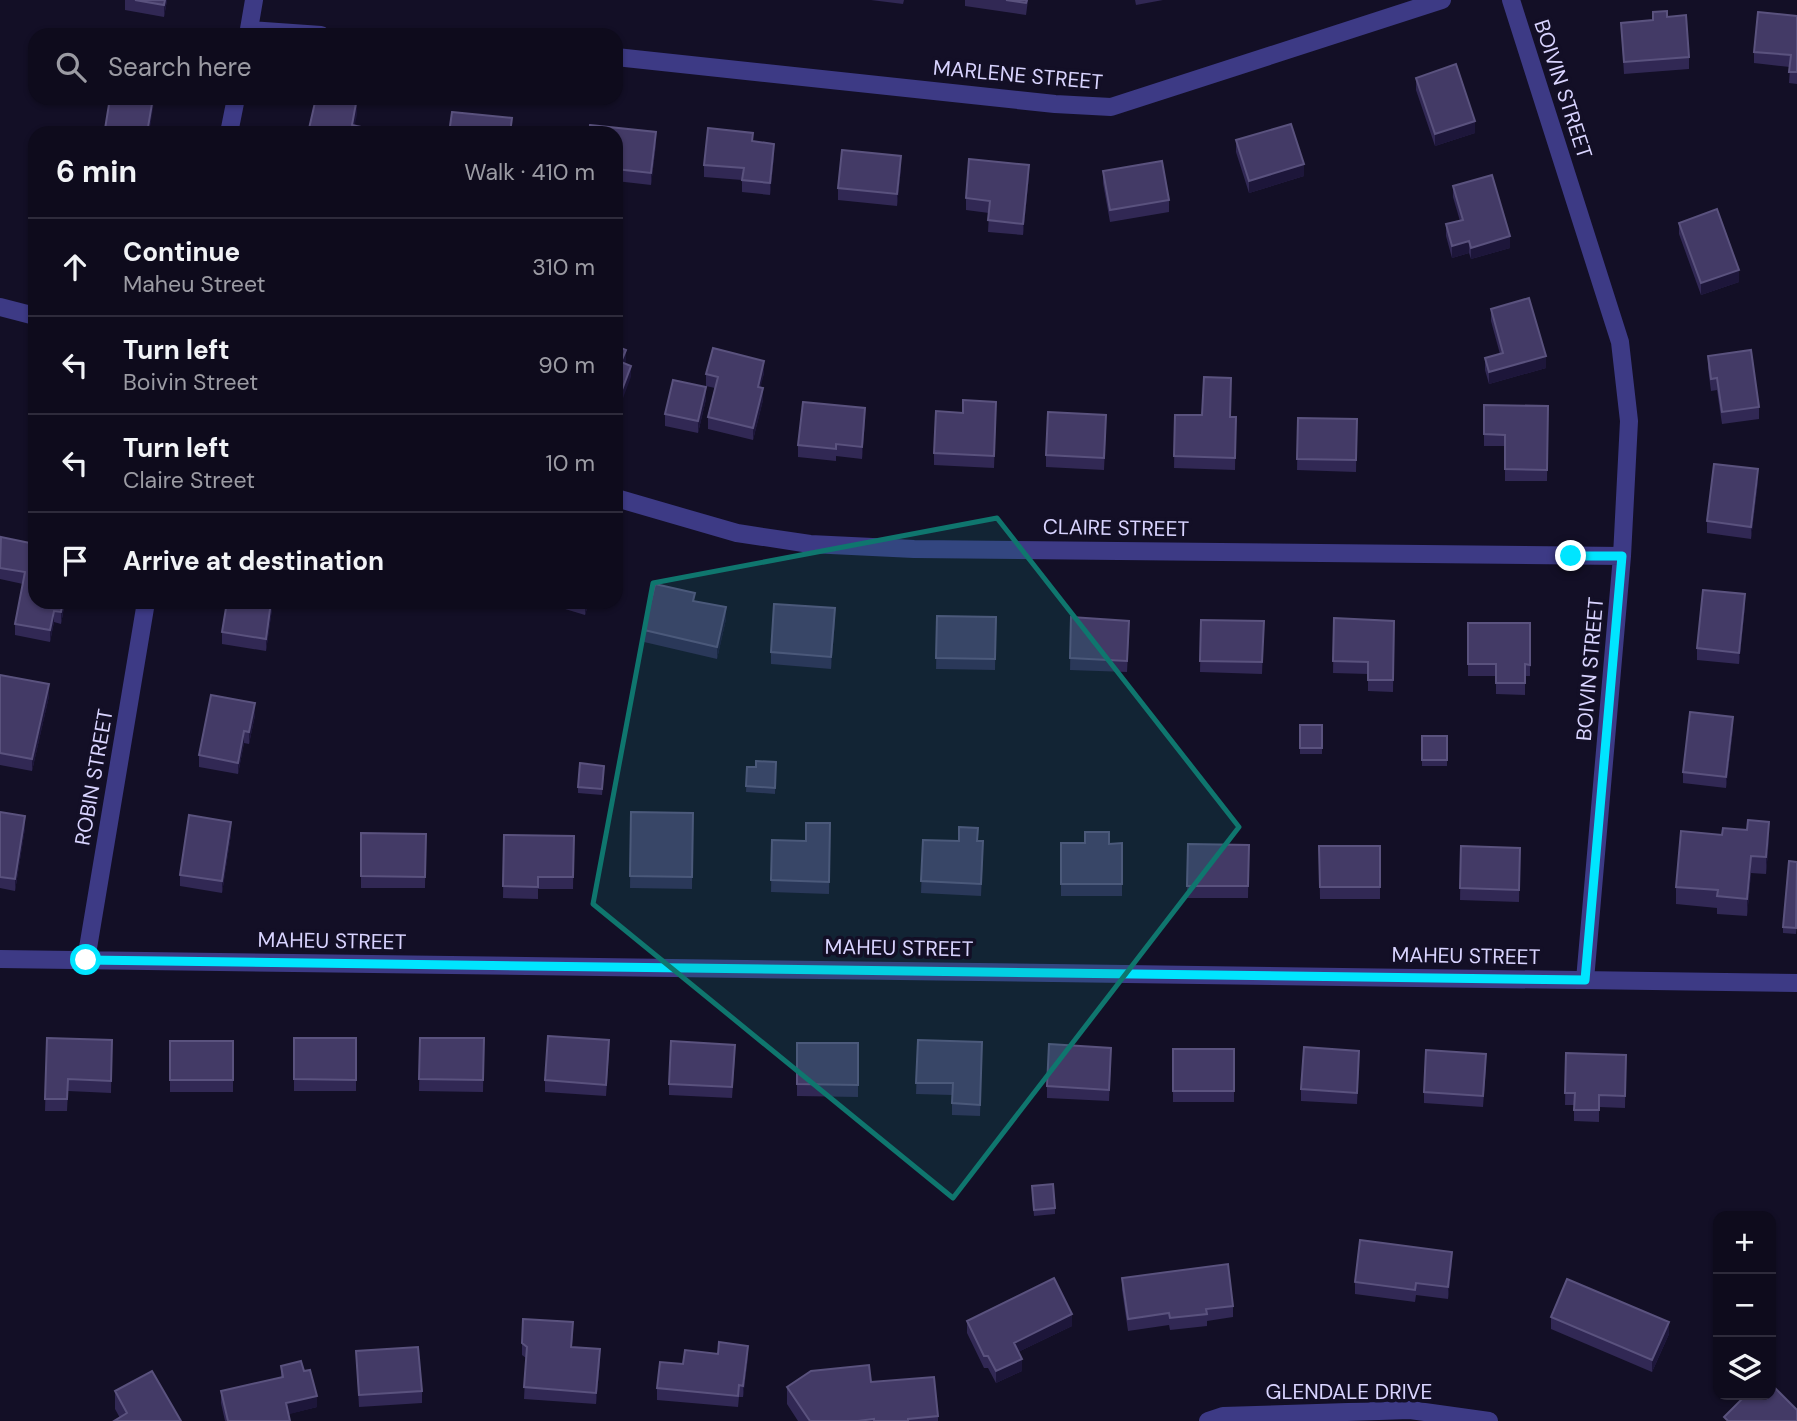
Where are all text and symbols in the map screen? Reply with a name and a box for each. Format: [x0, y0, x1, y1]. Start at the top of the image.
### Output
street label: BOIVIN STREET [1527, 16, 1599, 162]
search box [28, 28, 623, 105]
icon: search [52, 48, 90, 86]
text: Search here [108, 50, 251, 84]
street label: MARLENE STREET [932, 54, 1104, 96]
text: 6 min [56, 152, 137, 191]
text: Walk · 410 m [464, 157, 595, 187]
text: Continue [123, 235, 240, 269]
icon: ahead [56, 248, 94, 286]
text: 310 m [532, 252, 595, 282]
text: Maheu Street [123, 269, 266, 299]
text: Turn left [123, 333, 230, 367]
icon: left [56, 346, 94, 384]
text: 90 m [538, 350, 595, 380]
text: Boivin Street [123, 367, 258, 397]
text: Turn left [123, 431, 230, 465]
icon: left [56, 444, 94, 482]
text: 10 m [545, 448, 595, 478]
text: Claire Street [123, 465, 255, 495]
street label: CLAIRE STREET [1043, 513, 1190, 543]
route end [1555, 540, 1586, 571]
icon: arrive [56, 542, 94, 580]
text: Arrive at destination [123, 544, 384, 578]
street label: BOIVIN STREET [1570, 596, 1610, 742]
street label: ROBIN STREET [68, 706, 120, 847]
street label: MAHEU STREET [257, 926, 407, 956]
street label: MAHEU STREET [824, 933, 974, 963]
street label: MAHEU STREET [1391, 941, 1541, 971]
route start [70, 944, 101, 975]
map controls [1713, 1211, 1776, 1400]
button: + [1713, 1211, 1776, 1274]
button: − [1713, 1274, 1776, 1337]
button: layers [1713, 1337, 1776, 1400]
street label: GLENDALE DRIVE [1266, 1378, 1432, 1406]

